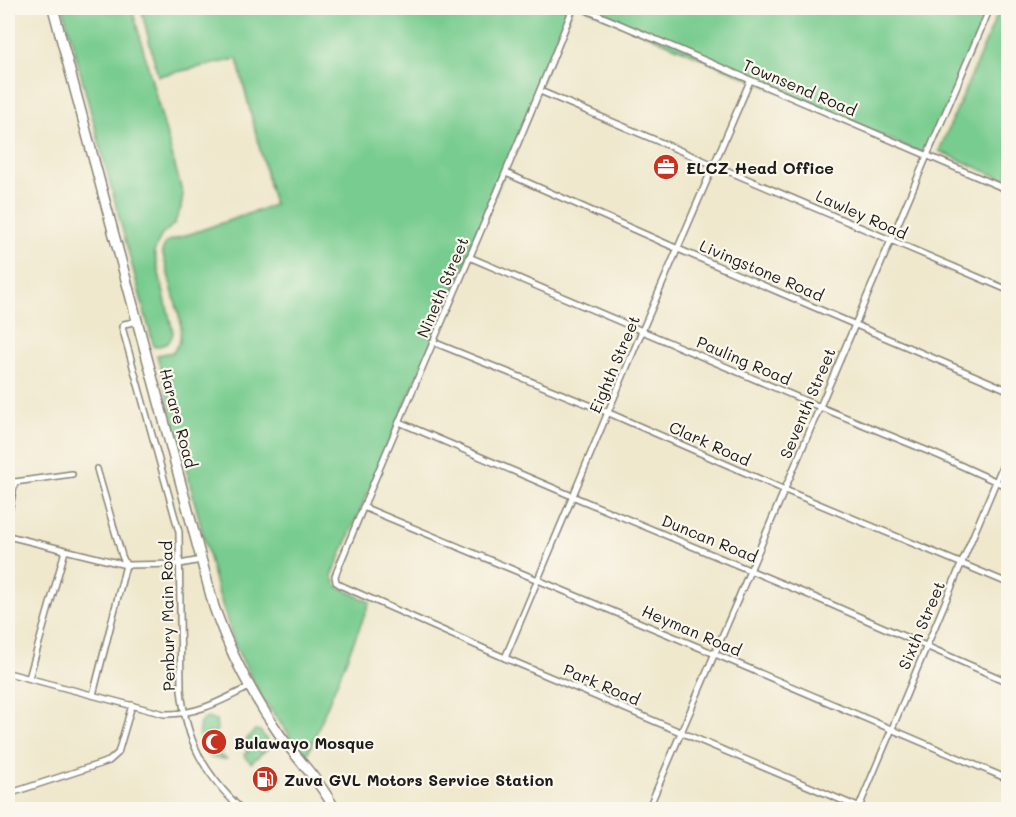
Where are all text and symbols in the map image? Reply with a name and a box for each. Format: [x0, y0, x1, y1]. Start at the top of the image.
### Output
street label: Townsend Road [740, 54, 860, 120]
office icon: ELCZ Head Office [651, 152, 681, 182]
place label: ELCZ Head Office [686, 157, 834, 178]
street label: Lawley Road [813, 184, 911, 244]
street label: Nineth Street [411, 233, 473, 341]
street label: Livingstone Road [697, 234, 827, 306]
street label: Eighth Street [584, 312, 644, 416]
street label: Pauling Road [694, 331, 794, 389]
street label: Seventh Street [774, 344, 840, 462]
street label: Harare Road [156, 366, 202, 470]
street label: Clark Road [666, 416, 754, 470]
street label: Duncan Road [659, 509, 761, 567]
street label: Penbury Main Road [155, 541, 179, 691]
street label: Sixth Street [893, 578, 949, 672]
street label: Heyman Road [639, 600, 745, 660]
street label: Park Road [561, 658, 643, 710]
mosque icon: Bulawayo Mosque [199, 727, 229, 757]
place label: Bulawayo Mosque [234, 732, 374, 753]
fuel station icon: Zuva GVL Motors Service Station [250, 764, 280, 794]
place label: Zuva GVL Motors Service Station [284, 769, 554, 790]

